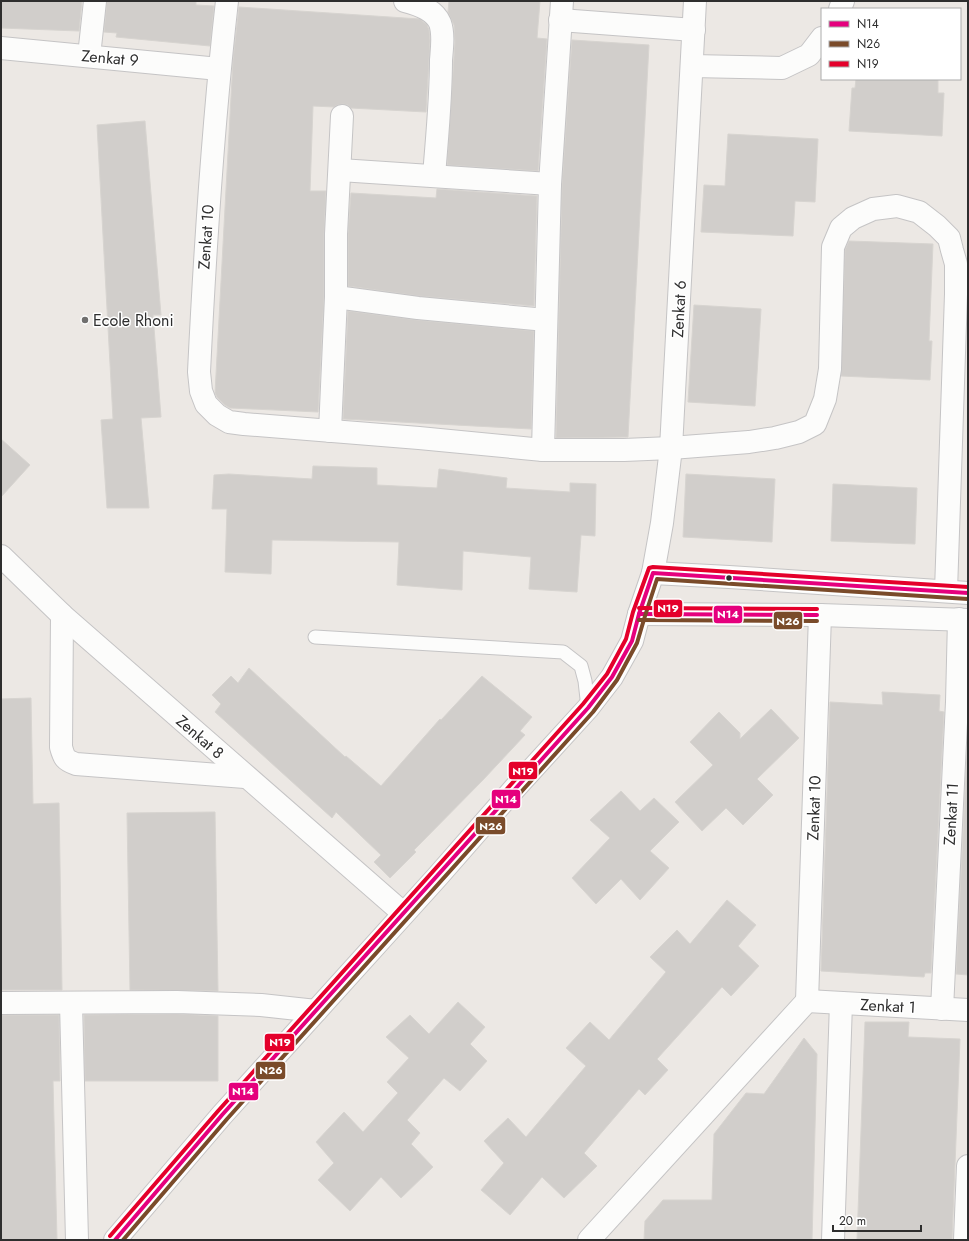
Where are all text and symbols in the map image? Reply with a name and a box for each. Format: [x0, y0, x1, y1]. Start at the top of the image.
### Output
legend [821, 8, 961, 80]
text: N14 [857, 15, 879, 33]
text: N26 [857, 35, 880, 53]
street label: Zenkat 9 [80, 44, 140, 72]
text: N19 [857, 55, 879, 73]
street label: Zenkat 10 [192, 204, 220, 270]
street label: Zenkat 6 [666, 280, 692, 338]
place label: Ecole Rhoni [93, 309, 174, 332]
marker: Ecole Rhoni [80, 315, 90, 325]
unlabelled marker [724, 573, 734, 583]
line badge: N19 [653, 599, 683, 618]
text: N19 [657, 600, 679, 616]
line badge: N14 [713, 605, 743, 624]
text: N14 [717, 606, 739, 622]
line badge: N26 [773, 611, 803, 630]
text: N26 [776, 613, 800, 629]
street label: Zenkat 8 [171, 710, 229, 764]
line badge: N19 [508, 761, 538, 780]
text: N19 [512, 763, 534, 779]
street label: Zenkat 10 [801, 775, 827, 841]
street label: Zenkat 11 [938, 782, 964, 846]
line badge: N14 [491, 789, 521, 809]
text: N14 [495, 791, 517, 807]
line badge: N26 [475, 816, 506, 835]
text: N26 [479, 818, 503, 834]
street label: Zenkat 1 [860, 993, 916, 1019]
line badge: N19 [264, 1033, 295, 1052]
text: N19 [269, 1034, 291, 1050]
line badge: N26 [255, 1061, 286, 1080]
text: N26 [259, 1062, 283, 1078]
line badge: N14 [228, 1082, 259, 1101]
text: N14 [232, 1083, 254, 1099]
scale bar [833, 1207, 921, 1233]
text: 20 m [839, 1212, 866, 1230]

